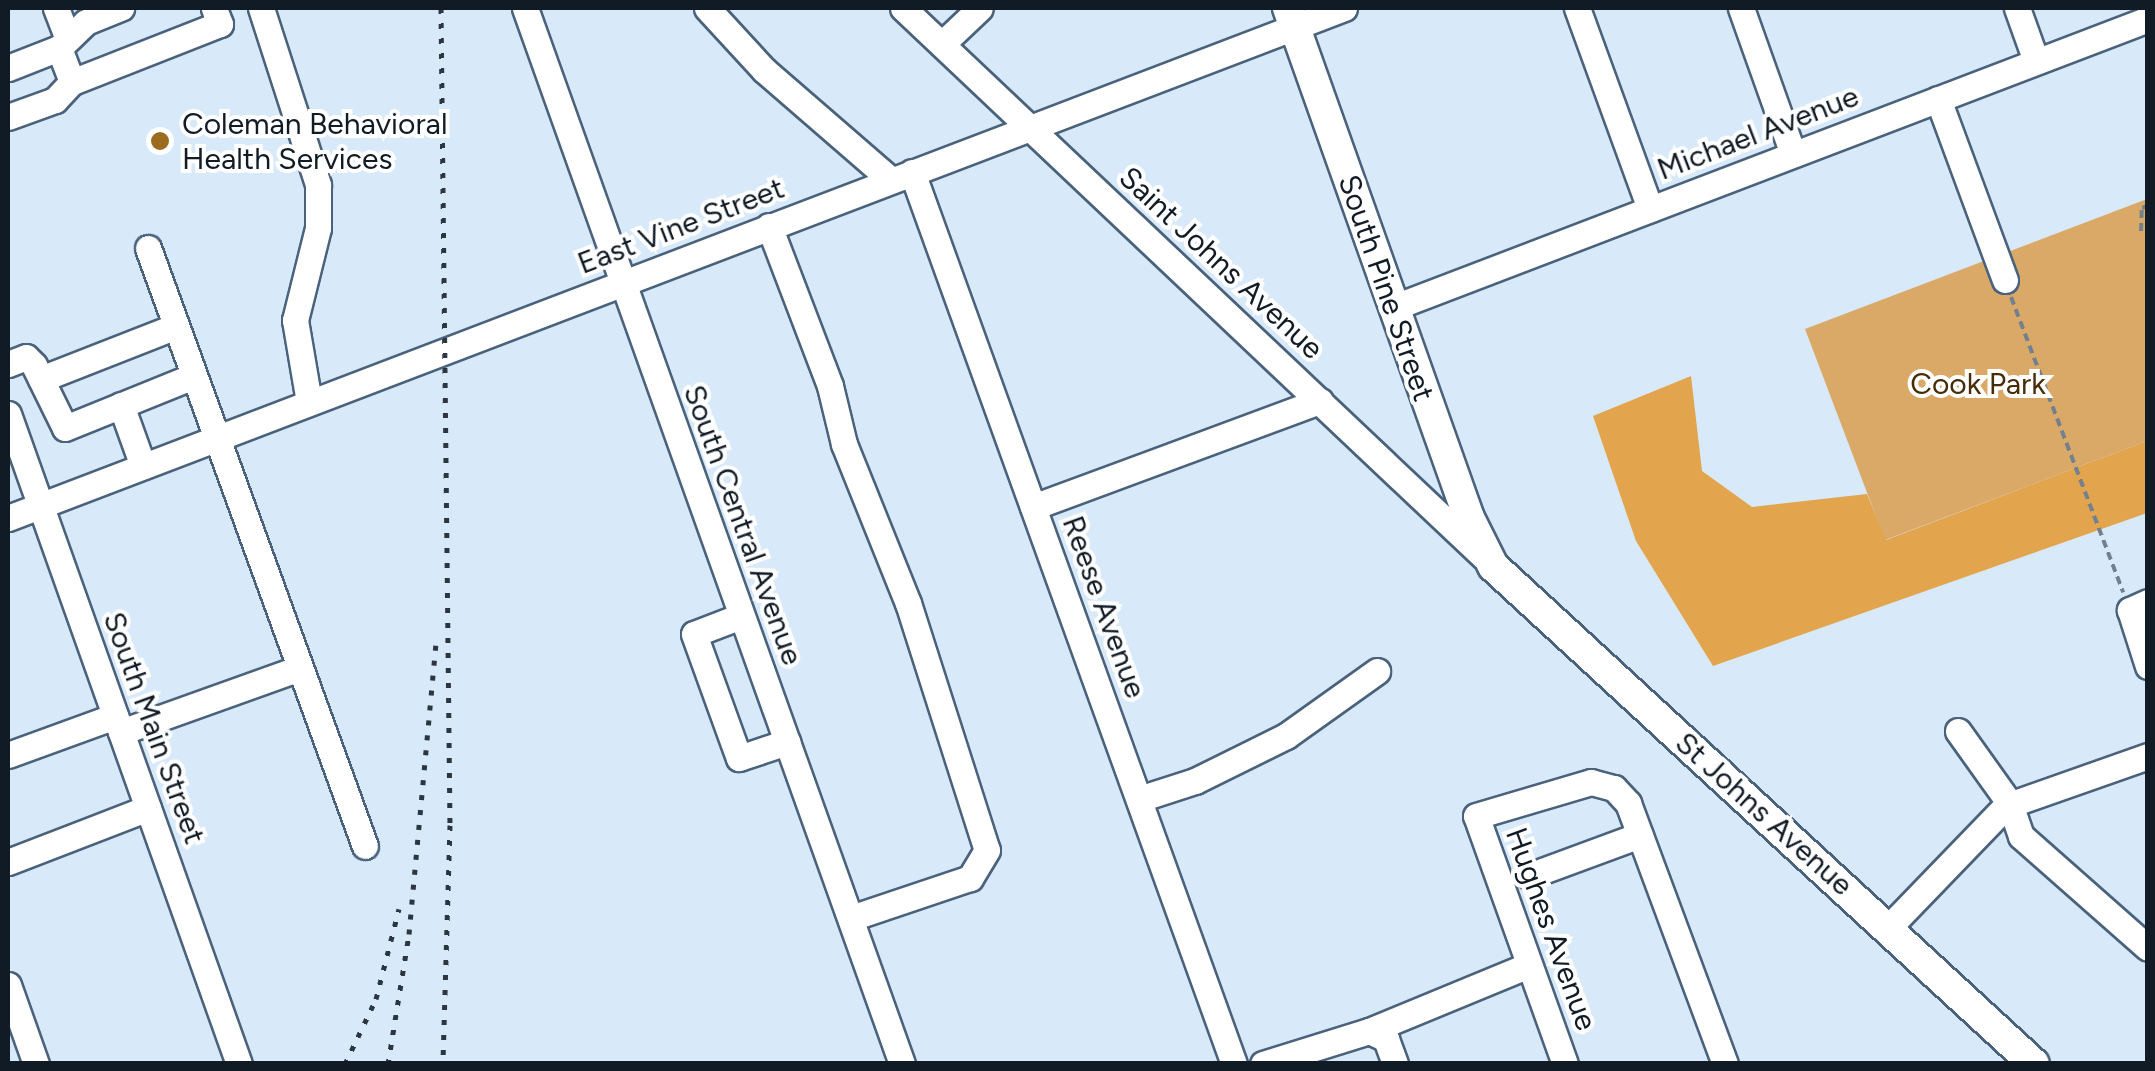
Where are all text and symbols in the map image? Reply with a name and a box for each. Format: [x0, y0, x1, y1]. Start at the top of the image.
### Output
street label: Michael Avenue [1652, 78, 1864, 188]
place label: Coleman Behavioral Health Services [182, 106, 448, 176]
marker: Coleman Behavioral Health Services [147, 128, 173, 154]
street label: Saint Johns Avenue [1112, 159, 1330, 367]
street label: East Vine Street [573, 170, 789, 282]
street label: South Pine Street [1330, 170, 1442, 406]
park label: Cook Park [1910, 366, 2046, 402]
street label: South Central Avenue [676, 380, 810, 670]
street label: Reese Avenue [1054, 511, 1154, 703]
street label: South Main Street [95, 607, 213, 849]
street label: St Johns Avenue [1668, 725, 1860, 903]
street label: Hughes Avenue [1498, 823, 1604, 1035]

